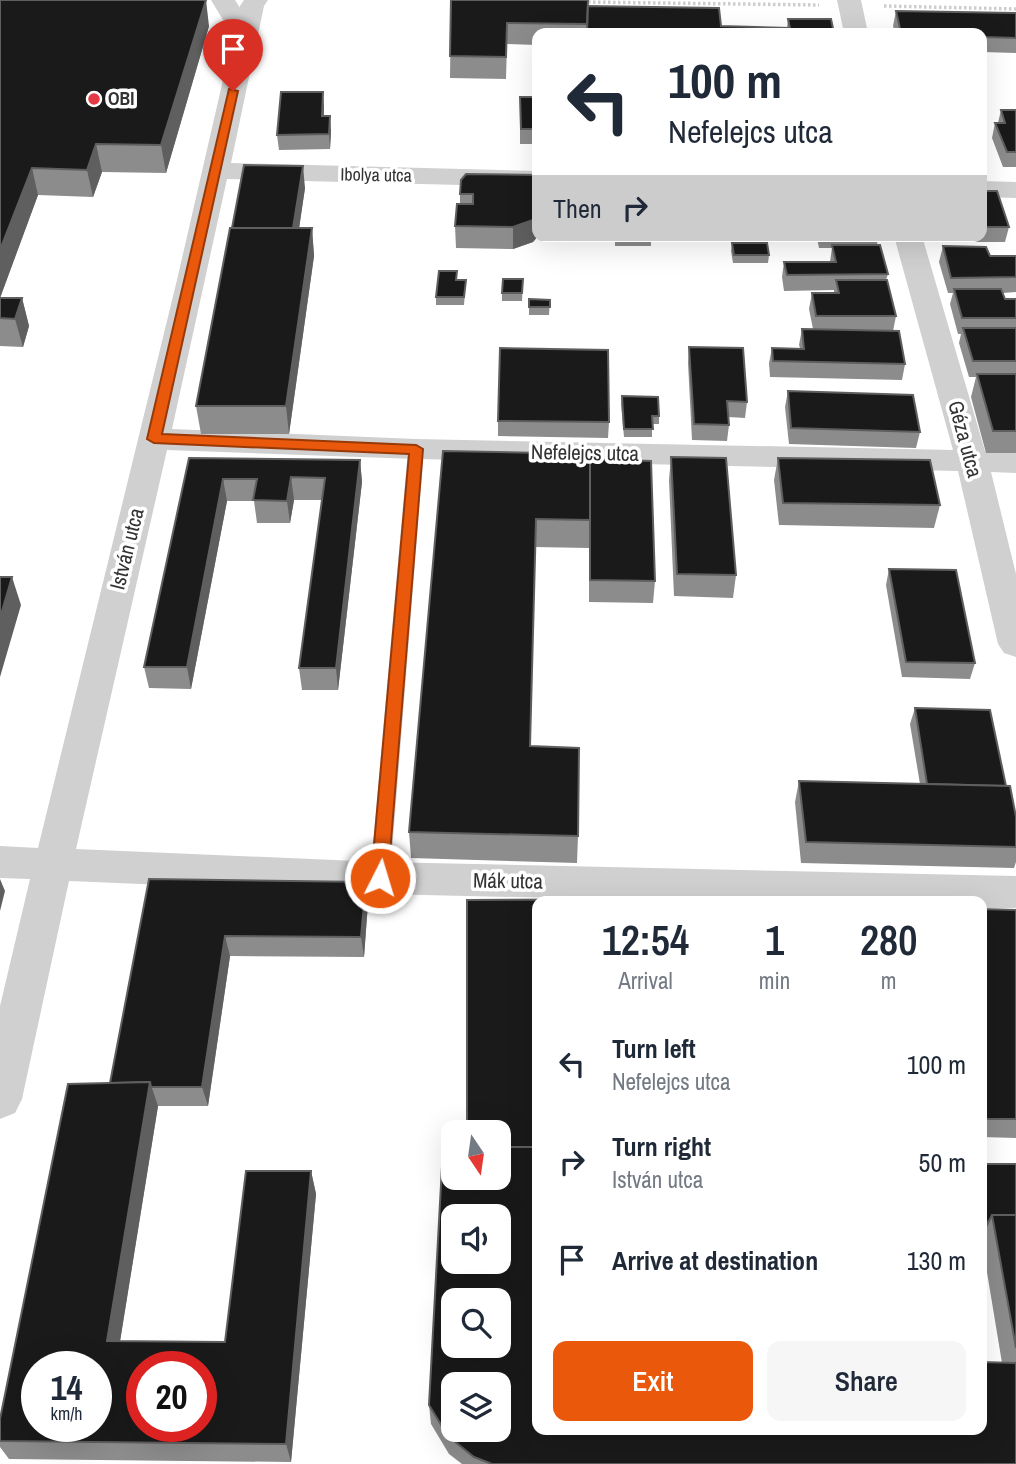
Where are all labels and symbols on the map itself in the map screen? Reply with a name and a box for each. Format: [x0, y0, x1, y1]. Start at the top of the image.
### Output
pin [203, 19, 263, 91]
place label: OBI [108, 86, 134, 111]
marker: OBI [86, 91, 102, 107]
street label: Ibolya utca [340, 161, 412, 188]
street label: Géza utca [941, 397, 990, 481]
street label: Nefelejcs utca [531, 437, 640, 468]
street label: István utca [102, 505, 151, 593]
position arrow [343, 841, 417, 915]
street label: Mák utca [473, 865, 544, 896]
north arrow [441, 1120, 511, 1190]
speed limit sign: 20 [126, 1351, 217, 1442]

